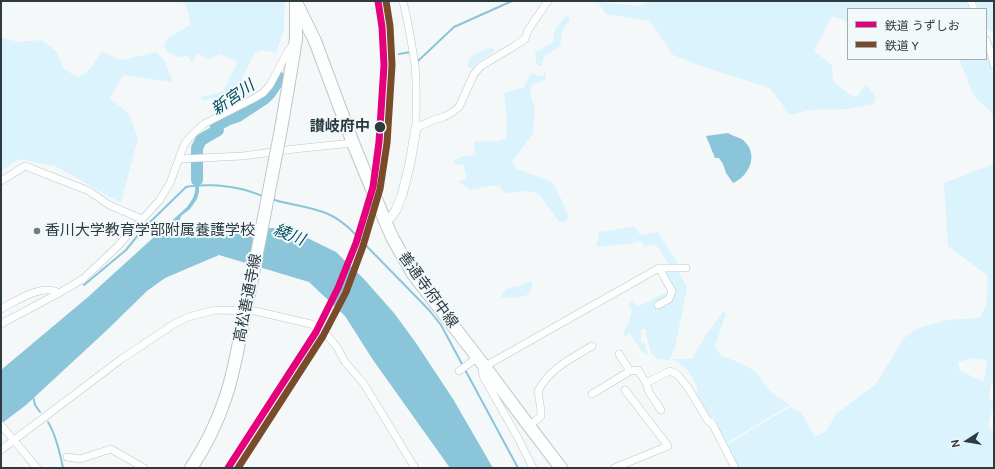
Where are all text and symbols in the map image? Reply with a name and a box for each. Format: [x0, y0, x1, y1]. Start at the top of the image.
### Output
legend [847, 8, 987, 60]
text: 鉄道 うずしお [885, 18, 960, 33]
text: 鉄道 Y [885, 38, 919, 53]
water label: 新宮川 [208, 76, 258, 120]
place label: 讃岐府中 [310, 118, 370, 136]
marker: 讃岐府中 [373, 120, 387, 134]
water label: 綾川 [271, 220, 307, 250]
place label: 香川大学教育学部附属養護学校 [45, 222, 255, 240]
marker: 香川大学教育学部附属養護学校 [32, 226, 42, 236]
street label: 善通寺府中線 [394, 248, 462, 332]
street label: 高松善通寺線 [231, 252, 265, 344]
north arrow [947, 421, 987, 461]
text: N [948, 438, 963, 449]

